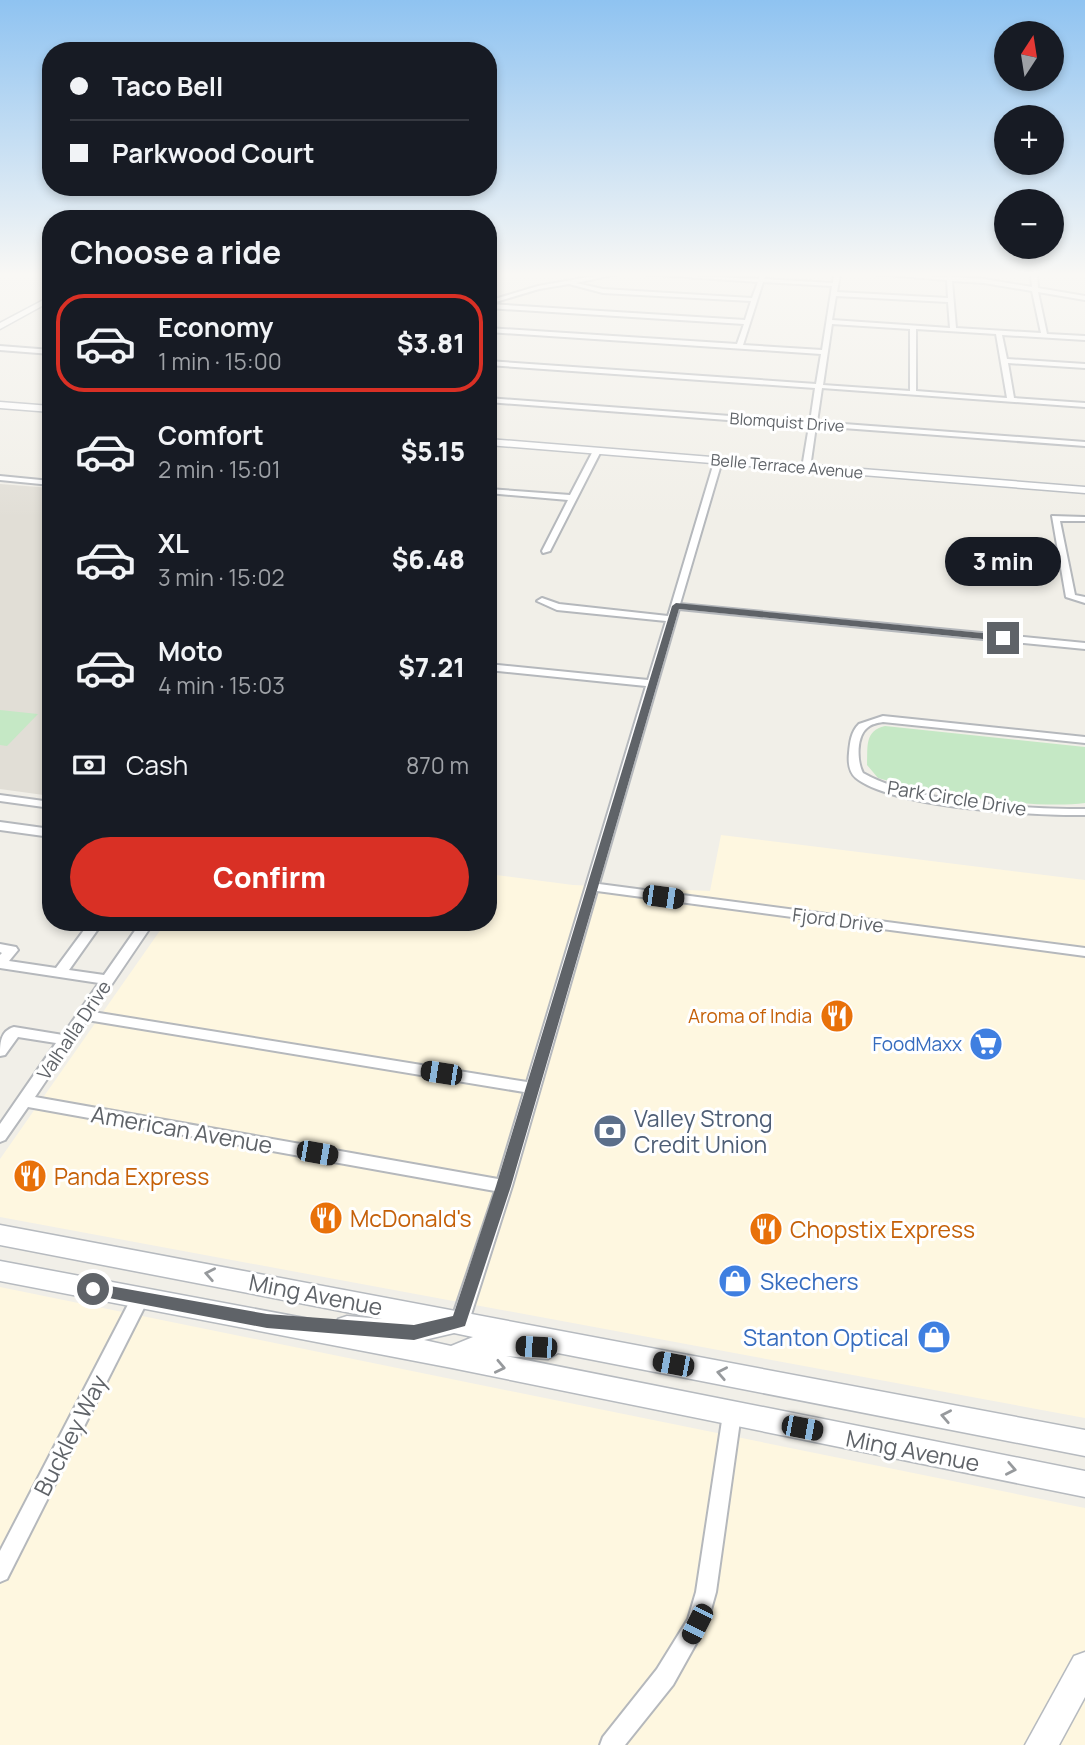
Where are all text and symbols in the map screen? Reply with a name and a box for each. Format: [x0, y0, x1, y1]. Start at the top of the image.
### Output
north arrow [994, 21, 1064, 91]
map controls [994, 21, 1064, 259]
text: Taco Bell [112, 68, 223, 104]
button: + [994, 105, 1064, 175]
text: Parkwood Court [112, 135, 314, 171]
button: − [994, 189, 1064, 259]
text: Choose a ride [70, 230, 281, 274]
text: Economy [158, 309, 273, 345]
icon: car [74, 312, 137, 375]
text: $3.81 [397, 325, 465, 361]
text: 1 min · 15:00 [158, 345, 282, 377]
street label: Blomquist Drive [729, 407, 845, 437]
text: Comfort [158, 417, 264, 453]
icon: car [74, 420, 137, 483]
text: $5.15 [401, 433, 465, 469]
street label: Belle Terrace Avenue [710, 448, 864, 484]
text: 2 min · 15:01 [158, 453, 281, 485]
text: XL [158, 525, 189, 561]
icon: car [74, 528, 137, 591]
callout: 3 min [945, 536, 1061, 586]
text: $6.48 [392, 541, 465, 577]
text: 3 min [973, 545, 1033, 577]
text: 3 min · 15:02 [158, 561, 285, 593]
route end [987, 622, 1019, 654]
text: Moto [158, 633, 223, 669]
icon: car [74, 636, 137, 699]
text: $7.21 [398, 649, 465, 685]
text: 4 min · 15:03 [158, 669, 285, 701]
icon: cash [70, 746, 108, 784]
text: Cash [126, 747, 188, 783]
text: 870 m [406, 749, 469, 781]
street label: Park Circle Drive [886, 774, 1028, 822]
button: Confirm [70, 837, 469, 917]
car [641, 884, 686, 910]
street label: Fjord Drive [791, 902, 885, 938]
street label: Valhalla Drive [31, 975, 117, 1085]
restaurant icon: Aroma of India [818, 997, 856, 1035]
place label: Aroma of India [688, 1003, 812, 1029]
supermarket icon: FoodMaxx [967, 1025, 1005, 1063]
place label: FoodMaxx [872, 1031, 962, 1057]
car [419, 1059, 464, 1087]
street label: American Avenue [89, 1097, 275, 1161]
place label: Valley Strong Credit Union [634, 1102, 773, 1160]
bank icon: Valley Strong Credit Union [591, 1112, 629, 1150]
car [295, 1139, 340, 1167]
restaurant icon: Panda Express [11, 1157, 49, 1195]
place label: Panda Express [54, 1160, 209, 1192]
restaurant icon: McDonald's [307, 1199, 345, 1237]
place label: McDonald's [350, 1202, 472, 1234]
restaurant icon: Chopstix Express [747, 1210, 785, 1248]
place label: Chopstix Express [790, 1213, 975, 1245]
shop icon: Skechers [716, 1262, 754, 1300]
street label: Ming Avenue [247, 1265, 385, 1323]
place label: Skechers [760, 1265, 859, 1297]
one-way arrow [204, 1268, 216, 1283]
route start [77, 1273, 109, 1305]
shop icon: Stanton Optical [915, 1318, 953, 1356]
place label: Stanton Optical [743, 1321, 909, 1353]
car [515, 1335, 558, 1359]
car [651, 1350, 696, 1378]
one-way arrow [494, 1358, 506, 1373]
one-way arrow [716, 1367, 728, 1382]
street label: Buckley Way [26, 1369, 114, 1501]
one-way arrow [940, 1410, 952, 1425]
car [780, 1414, 825, 1442]
street label: Ming Avenue [844, 1421, 982, 1479]
one-way arrow [1005, 1461, 1017, 1476]
car [679, 1601, 716, 1647]

